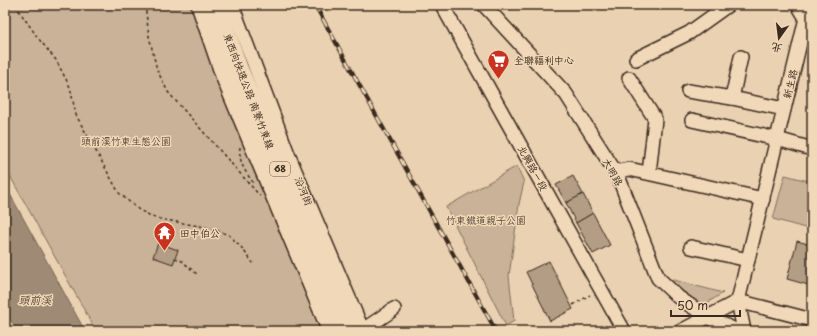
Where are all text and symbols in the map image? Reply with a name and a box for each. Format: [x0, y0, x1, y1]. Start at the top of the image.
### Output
north arrow [759, 18, 799, 58]
street label: 東西向快速公路 南寮竹東線 [220, 31, 279, 151]
text: 北 [769, 39, 784, 58]
supermarket icon: 全聯福利中心 [486, 47, 512, 80]
place label: 全聯福利中心 [514, 52, 574, 67]
street label: 新生路 [779, 68, 800, 100]
park label: 頭前溪竹東生態公園 [81, 133, 171, 148]
street label: 北興路ㄧ段 [515, 142, 552, 193]
street label: 大明路 [600, 155, 627, 189]
road number: 68 [270, 162, 290, 176]
street label: 沿河街 [292, 174, 317, 208]
park label: 竹東鐵道親子公園 [446, 212, 526, 227]
temple icon: 田中伯公 [152, 220, 178, 253]
place label: 田中伯公 [180, 225, 220, 240]
water label: 頭前溪 [19, 291, 52, 308]
scale bar [671, 292, 740, 318]
text: 50 m [677, 296, 708, 314]

